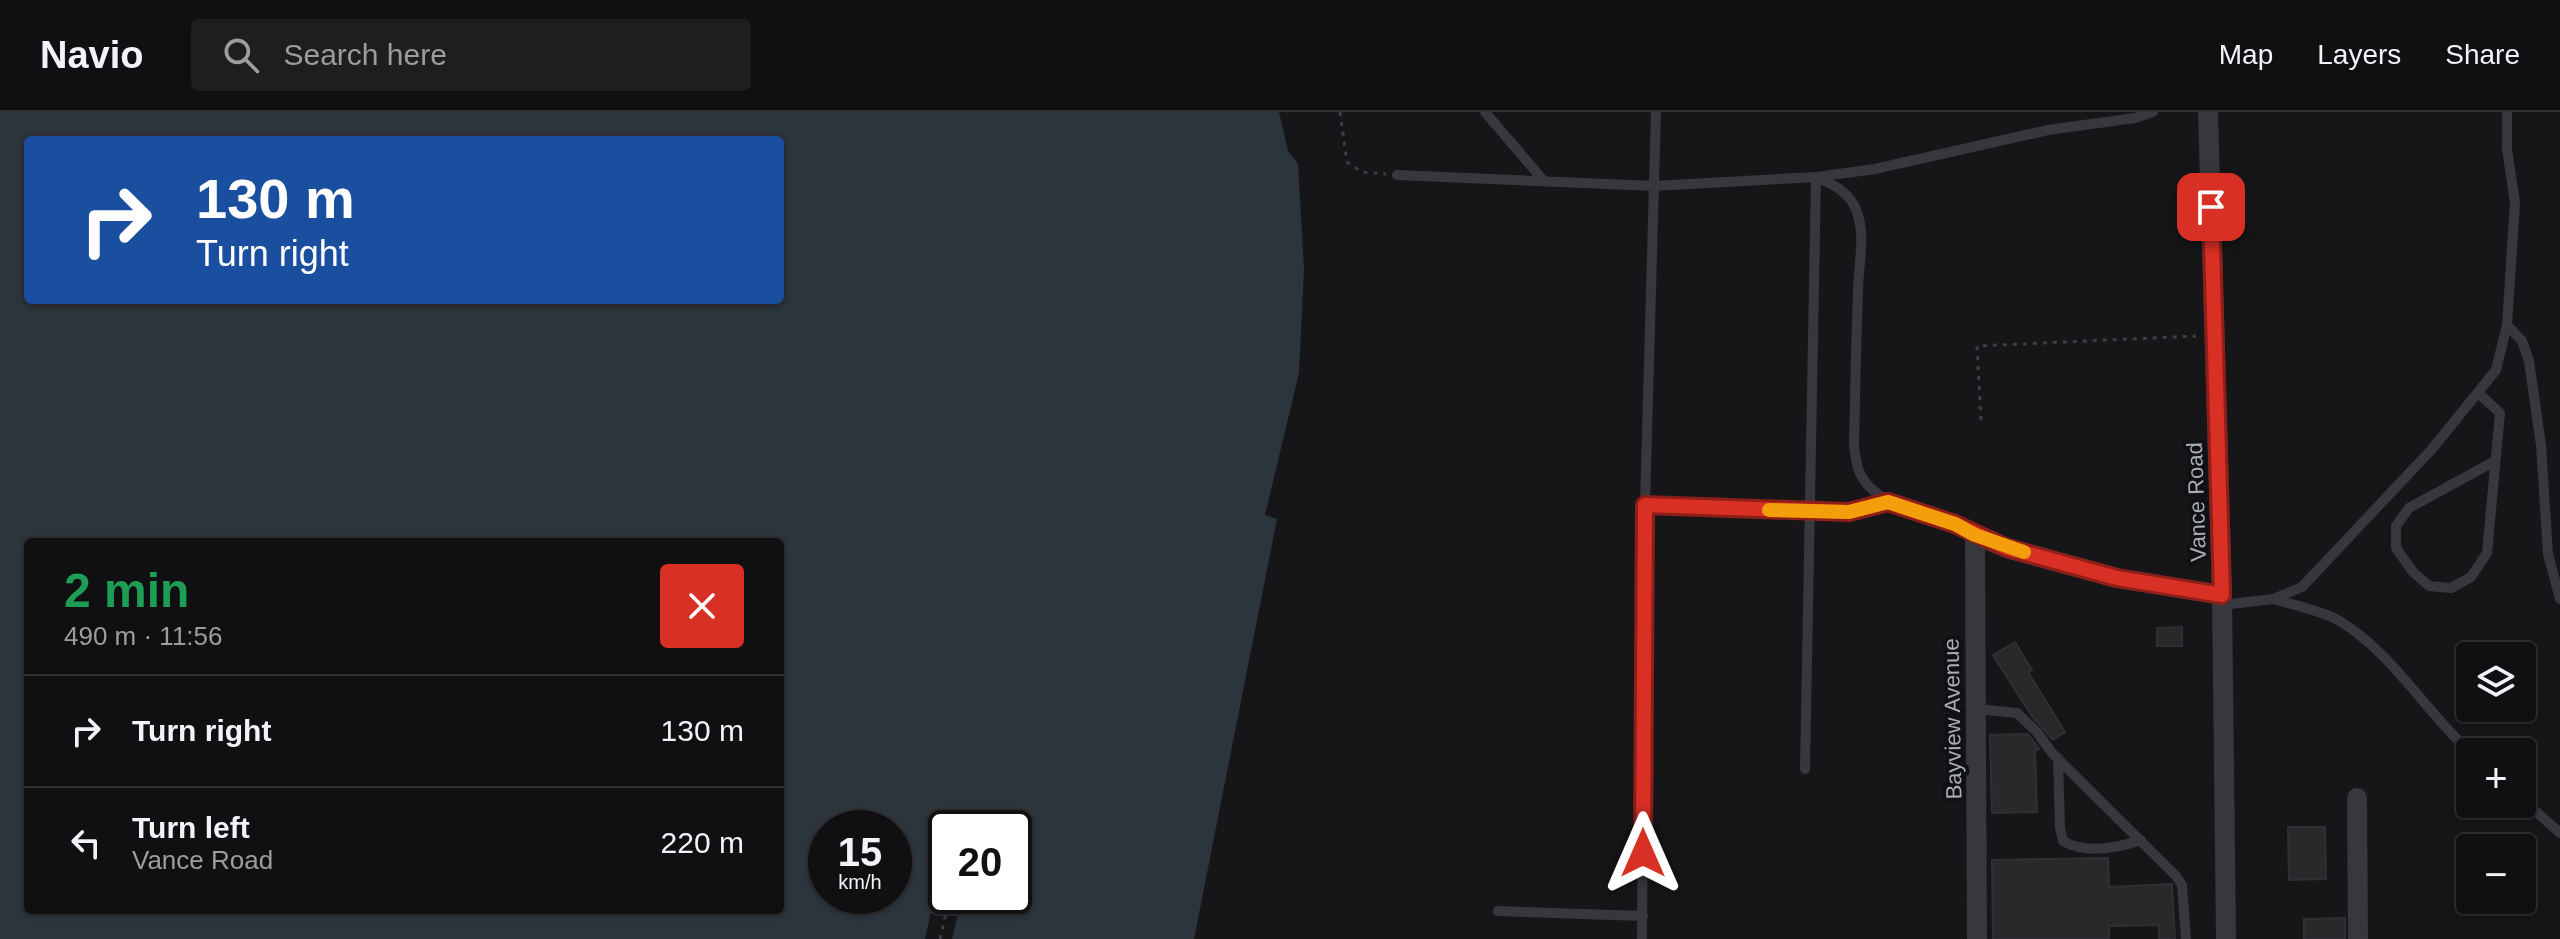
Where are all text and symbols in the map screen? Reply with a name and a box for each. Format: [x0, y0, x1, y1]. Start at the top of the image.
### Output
search box [191, 19, 751, 91]
icon: search [219, 33, 263, 77]
text: Navio [40, 34, 143, 76]
text: Search here [283, 38, 447, 71]
text: Map [2219, 39, 2273, 70]
text: Layers [2317, 39, 2401, 70]
text: Share [2445, 39, 2520, 70]
text: 130 m [196, 167, 355, 230]
icon: right [64, 168, 168, 272]
pin [2177, 173, 2245, 241]
icon: arrive [2189, 185, 2233, 229]
text: Turn right [196, 233, 349, 274]
street label: Vance Road [2182, 442, 2211, 562]
text: 2 min [64, 564, 189, 617]
button: close [660, 564, 744, 648]
text: 490 m · 11:56 [64, 621, 223, 651]
street label: Bayview Avenue [1939, 638, 1966, 800]
map controls [2456, 642, 2536, 914]
button: layers [2456, 642, 2536, 722]
icon: right [64, 709, 108, 753]
text: Turn right [132, 714, 271, 747]
text: 130 m [661, 714, 744, 747]
button: + [2456, 738, 2536, 818]
speed limit sign: 20 [928, 810, 1032, 914]
text: Turn left [132, 811, 250, 844]
position arrow [1601, 811, 1685, 895]
icon: left [64, 821, 108, 865]
text: 220 m [661, 826, 744, 859]
text: 15 [838, 830, 882, 874]
button: − [2456, 834, 2536, 914]
text: Vance Road [132, 845, 273, 875]
text: km/h [838, 871, 882, 893]

